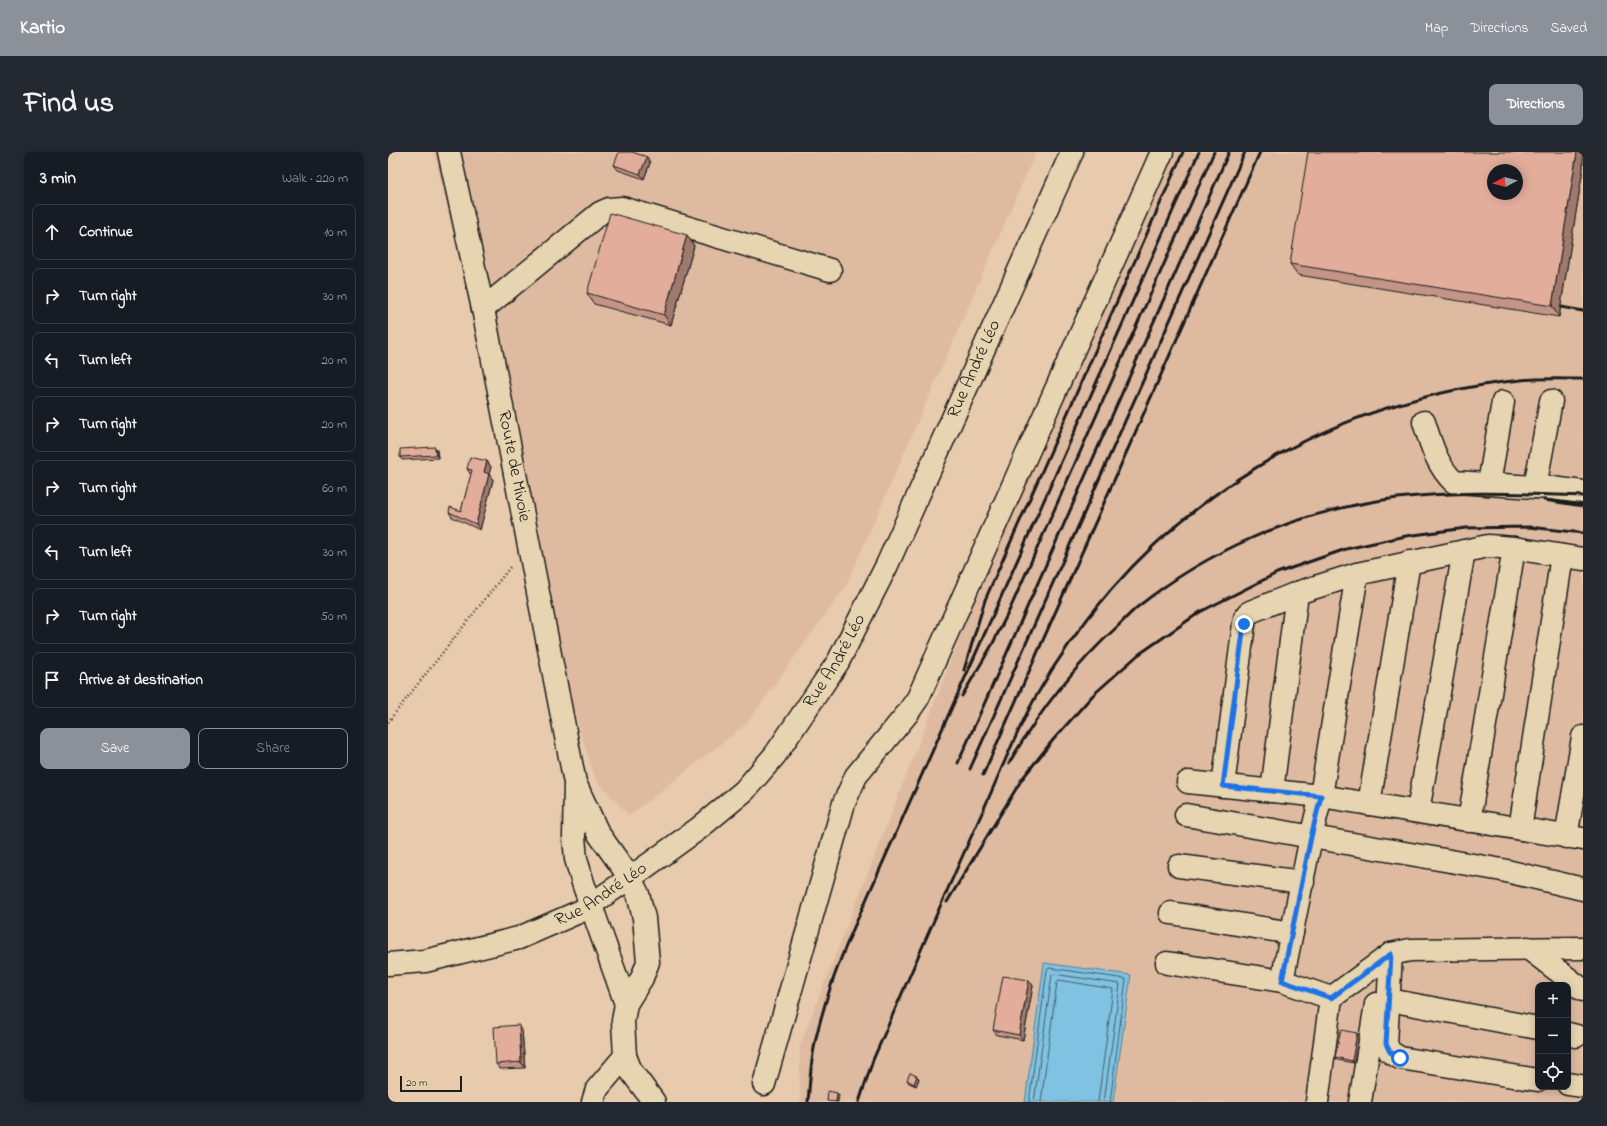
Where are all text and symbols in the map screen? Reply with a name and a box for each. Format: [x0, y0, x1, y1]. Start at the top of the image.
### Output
text: Kartio [20, 15, 65, 42]
text: Map [1425, 18, 1448, 39]
text: Directions [1470, 18, 1528, 39]
text: Saved [1550, 18, 1587, 39]
text: Find us [24, 84, 114, 125]
button: Directions [1489, 84, 1583, 125]
north arrow [1487, 164, 1523, 200]
text: 3 min [40, 166, 76, 191]
text: Walk · 220 m [282, 169, 348, 188]
icon: ahead [41, 221, 63, 243]
text: Continue [79, 221, 133, 243]
text: 10 m [324, 223, 347, 242]
icon: right [41, 285, 63, 307]
text: Turn right [79, 285, 137, 307]
text: 30 m [323, 287, 347, 306]
street label: Rue André Léo [941, 316, 1008, 423]
icon: left [41, 349, 63, 371]
text: Turn left [79, 349, 132, 371]
text: 20 m [322, 351, 347, 370]
street label: Route de Mivoie [490, 409, 537, 525]
icon: right [41, 413, 63, 435]
text: Turn right [79, 413, 137, 435]
text: 20 m [322, 415, 347, 434]
icon: right [41, 477, 63, 499]
text: Turn right [79, 477, 137, 499]
text: 60 m [322, 479, 347, 498]
icon: left [41, 541, 63, 563]
text: Turn left [79, 541, 132, 563]
text: 30 m [323, 543, 347, 562]
icon: right [41, 605, 63, 627]
text: Turn right [79, 605, 137, 627]
text: 50 m [321, 607, 347, 626]
street label: Rue André Léo [797, 610, 873, 714]
route end [1235, 615, 1253, 633]
icon: arrive [41, 669, 63, 691]
text: Arrive at destination [79, 669, 203, 691]
button: Save [40, 728, 190, 769]
button: Share [198, 728, 348, 769]
street label: Rue André Léo [551, 856, 653, 934]
map controls [1535, 982, 1571, 1090]
button: + [1535, 982, 1571, 1018]
button: − [1535, 1018, 1571, 1054]
route start [1391, 1049, 1409, 1067]
button: locate [1535, 1054, 1571, 1090]
scale bar [400, 1074, 462, 1093]
text: 20 m [406, 1075, 428, 1091]

